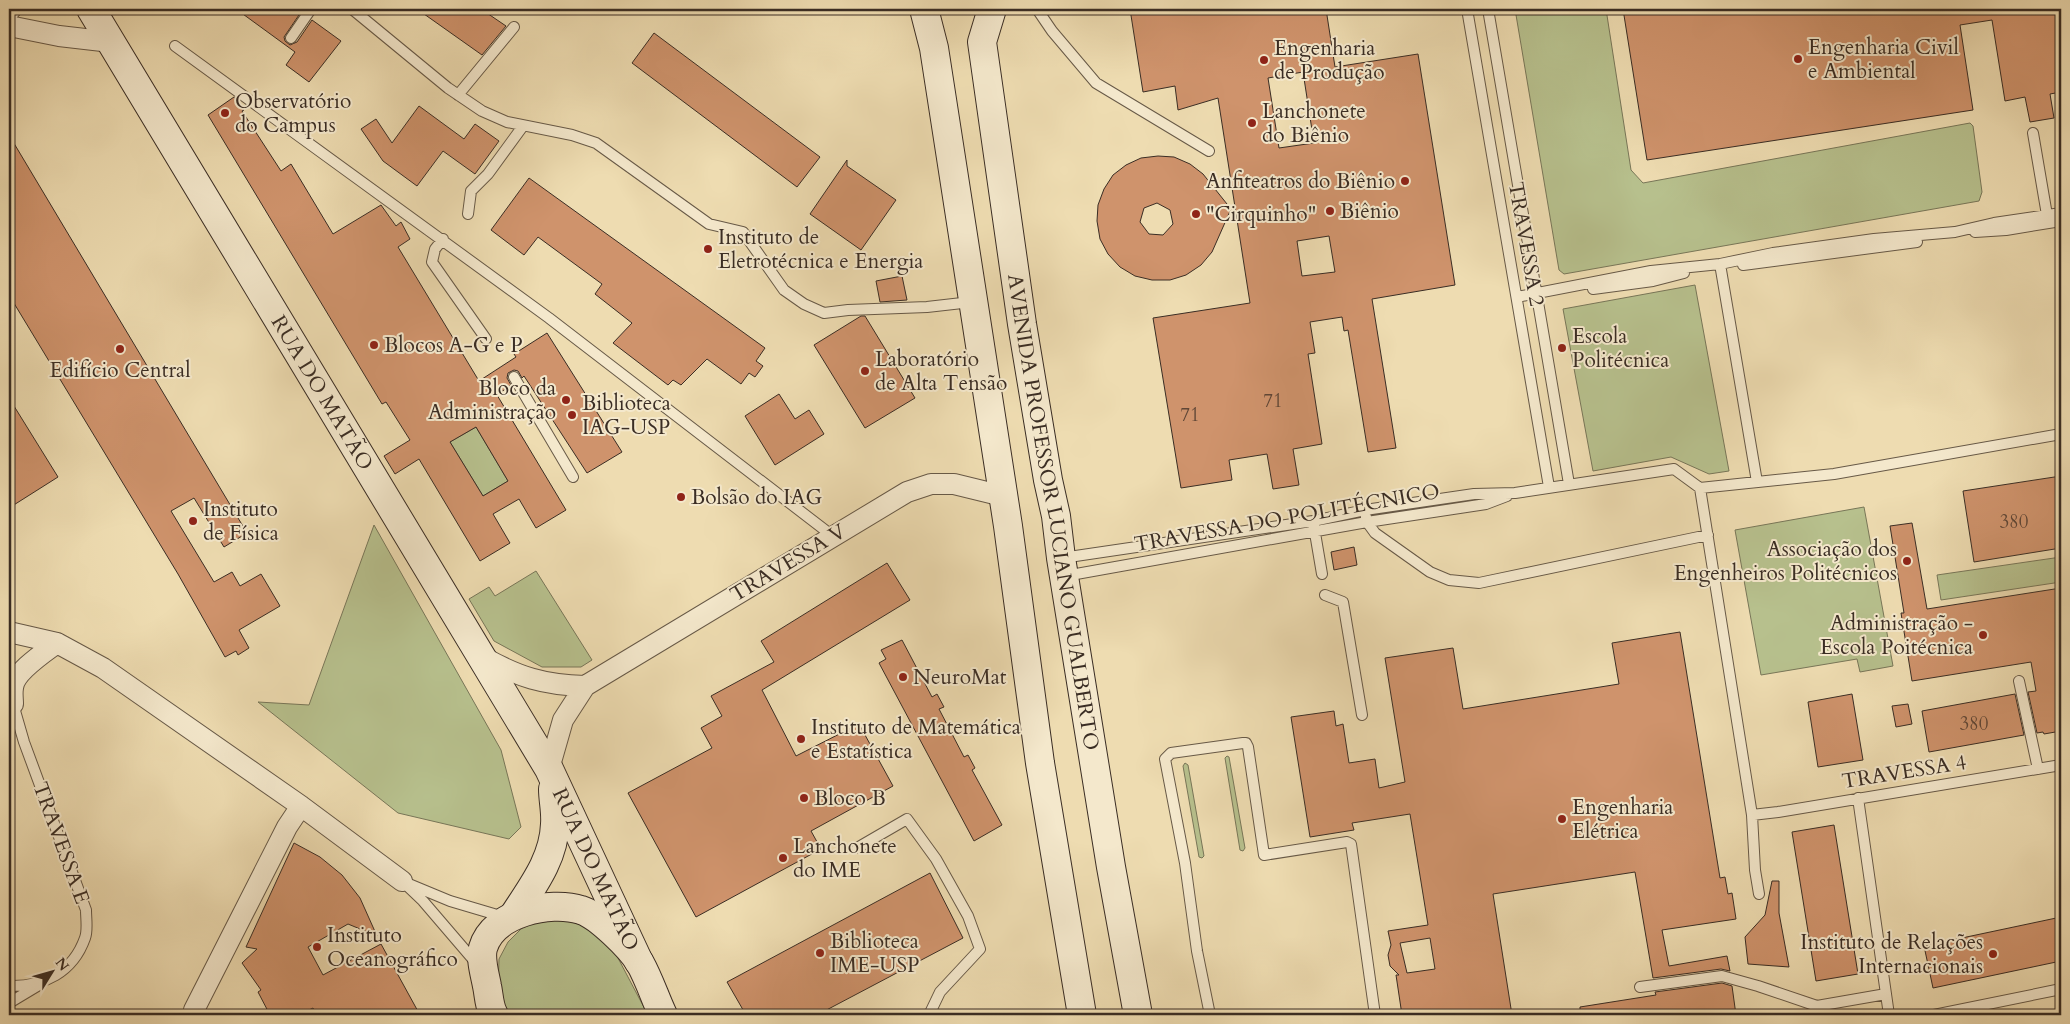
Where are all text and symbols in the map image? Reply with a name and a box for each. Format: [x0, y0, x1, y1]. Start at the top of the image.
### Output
place label: Engenharia Civil e Ambiental [1808, 33, 1959, 86]
place label: Engenharia de Produção [1274, 34, 1385, 87]
marker: Engenharia Civil e Ambiental [1792, 53, 1804, 65]
marker: Engenharia de Produção [1258, 54, 1270, 66]
place label: Observatório do Campus [235, 87, 351, 140]
place label: Lanchonete do Biênio [1262, 97, 1366, 150]
marker: Observatório do Campus [219, 107, 231, 119]
marker: Lanchonete do Biênio [1246, 117, 1258, 129]
place label: Anfiteatros do Biênio [1206, 167, 1395, 196]
marker: Anfiteatros do Biênio [1399, 175, 1411, 187]
street label: TRAVESSA 2 [1501, 180, 1551, 309]
place label: Biênio [1340, 197, 1399, 226]
place label: "Cirquinho" [1206, 200, 1316, 229]
marker: Biênio [1324, 205, 1336, 217]
marker: "Cirquinho" [1190, 208, 1202, 220]
place label: Instituto de Eletrotécnica e Energia [718, 223, 923, 276]
marker: Instituto de Eletrotécnica e Energia [702, 243, 714, 255]
street label: AVENIDA PROFESSOR LUCIANO GUALBERTO [1001, 272, 1106, 752]
street label: RUA DO MATÃO [264, 310, 380, 476]
place label: Escola Politécnica [1572, 322, 1669, 375]
place label: Blocos A-G e P [384, 331, 523, 360]
marker: Blocos A-G e P [368, 339, 380, 351]
marker: Escola Politécnica [1556, 342, 1568, 354]
marker: Edifício Central [114, 343, 126, 355]
place label: Laboratório de Alta Tensão [875, 345, 1007, 398]
place label: Edifício Central [49, 356, 191, 385]
marker: Laboratório de Alta Tensão [859, 365, 871, 377]
place label: Bloco da Administração [428, 374, 556, 427]
house number: 71 [1263, 388, 1283, 414]
place label: Biblioteca IAG-USP [582, 389, 671, 442]
marker: Bloco da Administração [560, 394, 572, 406]
house number: 71 [1180, 402, 1200, 428]
marker: Biblioteca IAG-USP [566, 409, 578, 421]
street label: TRAVESSA DO POLITÉCNICO [1132, 477, 1442, 559]
place label: Bolsão do IAG [691, 483, 822, 512]
marker: Bolsão do IAG [675, 491, 687, 503]
place label: Instituto de Física [203, 495, 279, 548]
house number: 380 [1999, 509, 2029, 535]
marker: Instituto de Física [187, 515, 199, 527]
street label: TRAVESSA V [725, 517, 852, 609]
place label: Associação dos Engenheiros Politécnicos [1674, 535, 1897, 588]
marker: Associação dos Engenheiros Politécnicos [1901, 555, 1913, 567]
place label: Administração - Escola Poitécnica [1820, 609, 1973, 662]
marker: Administração - Escola Poitécnica [1977, 629, 1989, 641]
place label: NeuroMat [913, 663, 1007, 692]
marker: NeuroMat [897, 671, 909, 683]
house number: 380 [1959, 711, 1989, 737]
place label: Instituto de Matemática e Estatística [811, 713, 1021, 766]
marker: Instituto de Matemática e Estatística [795, 733, 807, 745]
street label: TRAVESSA 4 [1840, 748, 1969, 796]
street label: TRAVESSA E [26, 778, 97, 908]
street label: RUA DO MATÃO [545, 783, 646, 955]
place label: Bloco B [814, 784, 886, 813]
marker: Bloco B [798, 792, 810, 804]
place label: Engenharia Elétrica [1572, 793, 1673, 846]
marker: Engenharia Elétrica [1556, 813, 1568, 825]
place label: Lanchonete do IME [793, 832, 897, 885]
marker: Lanchonete do IME [777, 852, 789, 864]
place label: Instituto Oceanográfico [327, 921, 458, 974]
place label: Biblioteca IME-USP [830, 927, 919, 980]
place label: Instituto de Relações Internacionais [1800, 928, 1983, 981]
marker: Instituto Oceanográfico [311, 941, 323, 953]
north arrow [28, 946, 78, 996]
marker: Biblioteca IME-USP [814, 947, 826, 959]
marker: Instituto de Relações Internacionais [1987, 948, 1999, 960]
text: N [51, 954, 73, 975]

